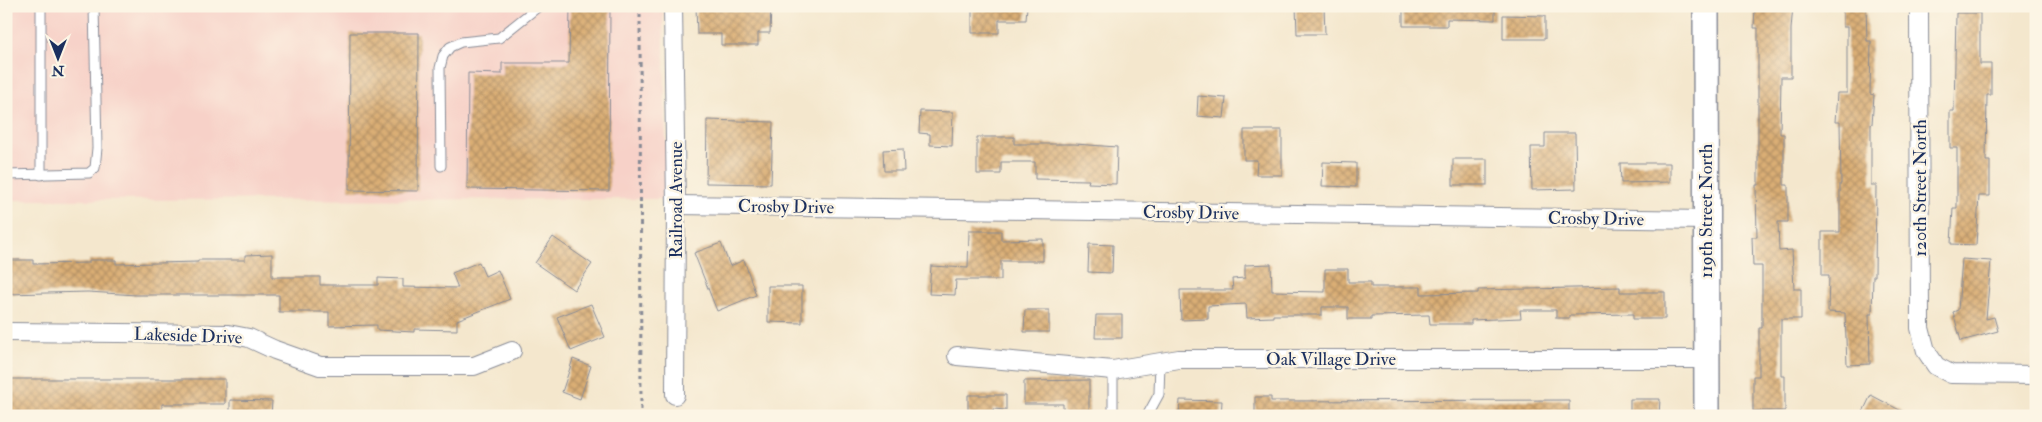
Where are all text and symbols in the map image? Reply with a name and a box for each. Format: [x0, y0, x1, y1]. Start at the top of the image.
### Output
north arrow [32, 32, 82, 82]
text: N [51, 62, 65, 79]
street label: 120th Street North [1909, 119, 1932, 257]
street label: Railroad Avenue [665, 141, 688, 259]
street label: 119th Street North [1695, 143, 1718, 278]
street label: Crosby Drive [738, 195, 835, 219]
street label: Crosby Drive [1143, 201, 1240, 225]
street label: Crosby Drive [1548, 207, 1645, 231]
street label: Lakeside Drive [133, 323, 243, 349]
street label: Oak Village Drive [1266, 348, 1396, 371]

